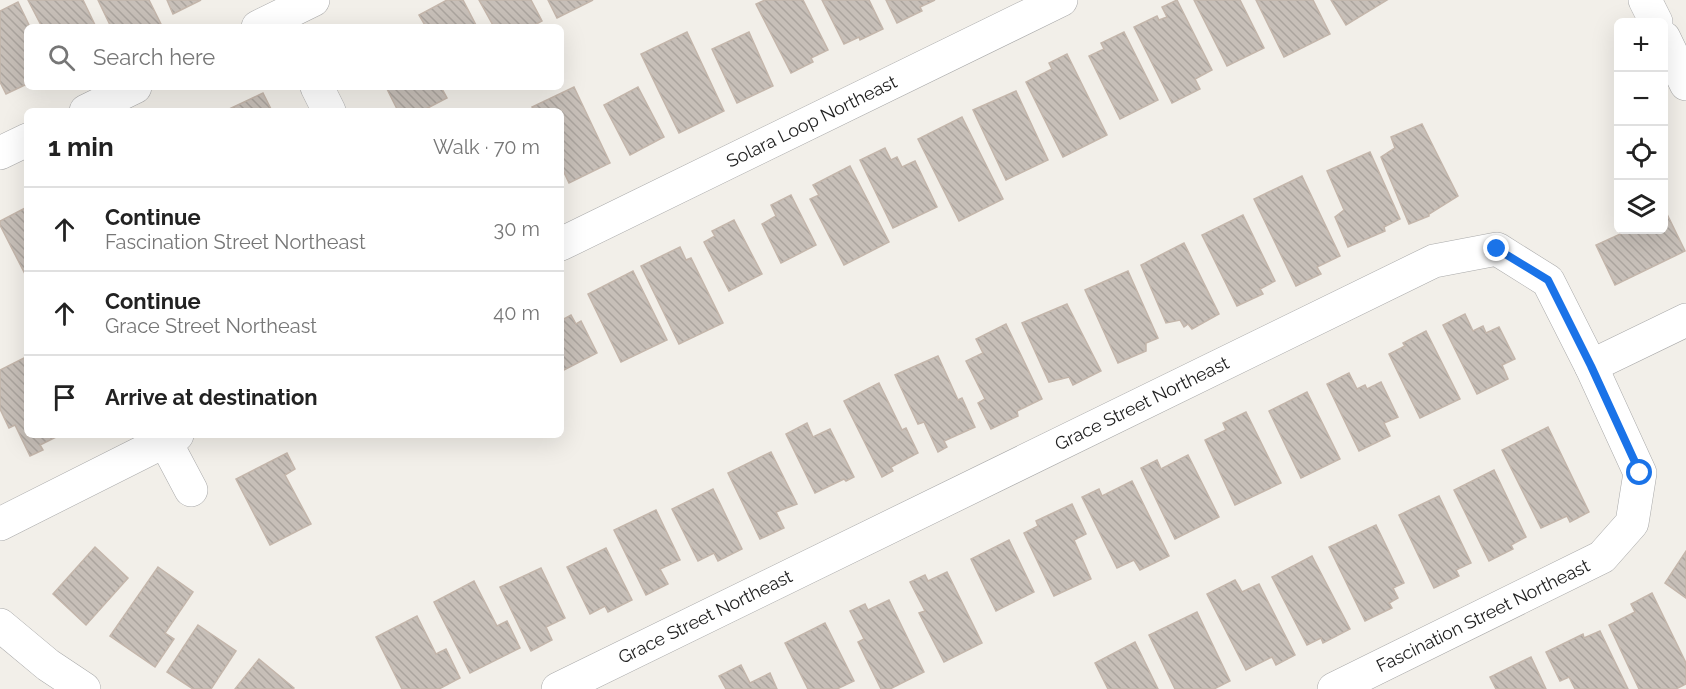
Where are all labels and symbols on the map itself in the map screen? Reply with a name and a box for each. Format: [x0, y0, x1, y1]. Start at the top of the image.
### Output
street label: Solara Loop Northeast [723, 71, 900, 172]
route end [1483, 235, 1509, 261]
street label: Grace Street Northeast [1051, 352, 1232, 455]
route start [1626, 459, 1652, 485]
street label: Fascination Street Northeast [1373, 555, 1593, 676]
street label: Grace Street Northeast [615, 565, 796, 668]

